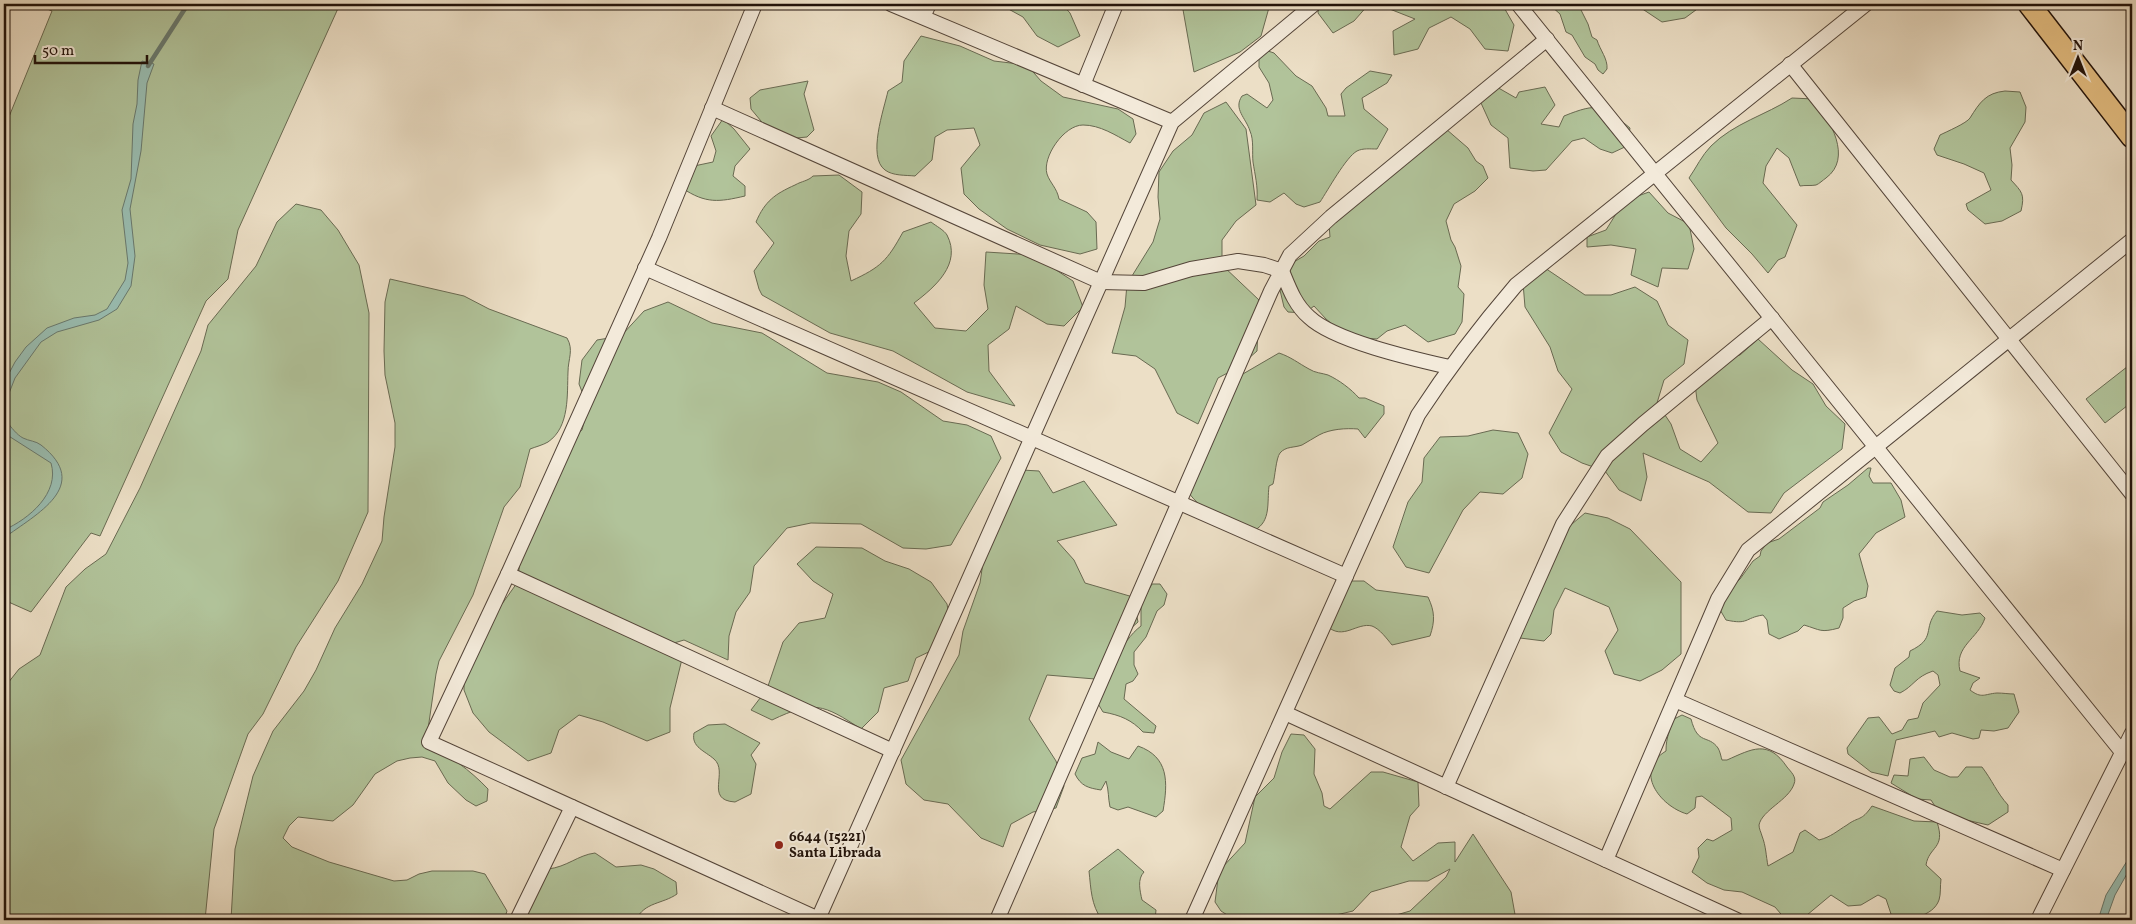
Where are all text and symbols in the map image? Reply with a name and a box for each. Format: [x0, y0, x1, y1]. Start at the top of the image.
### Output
scale bar [35, 32, 148, 64]
north arrow [2054, 32, 2104, 82]
text: N [2073, 37, 2083, 56]
text: 50 m [42, 41, 74, 62]
place label: 6644 (15221) Santa Librada [789, 828, 882, 863]
marker: 6644 (15221) Santa Librada [773, 839, 785, 851]

